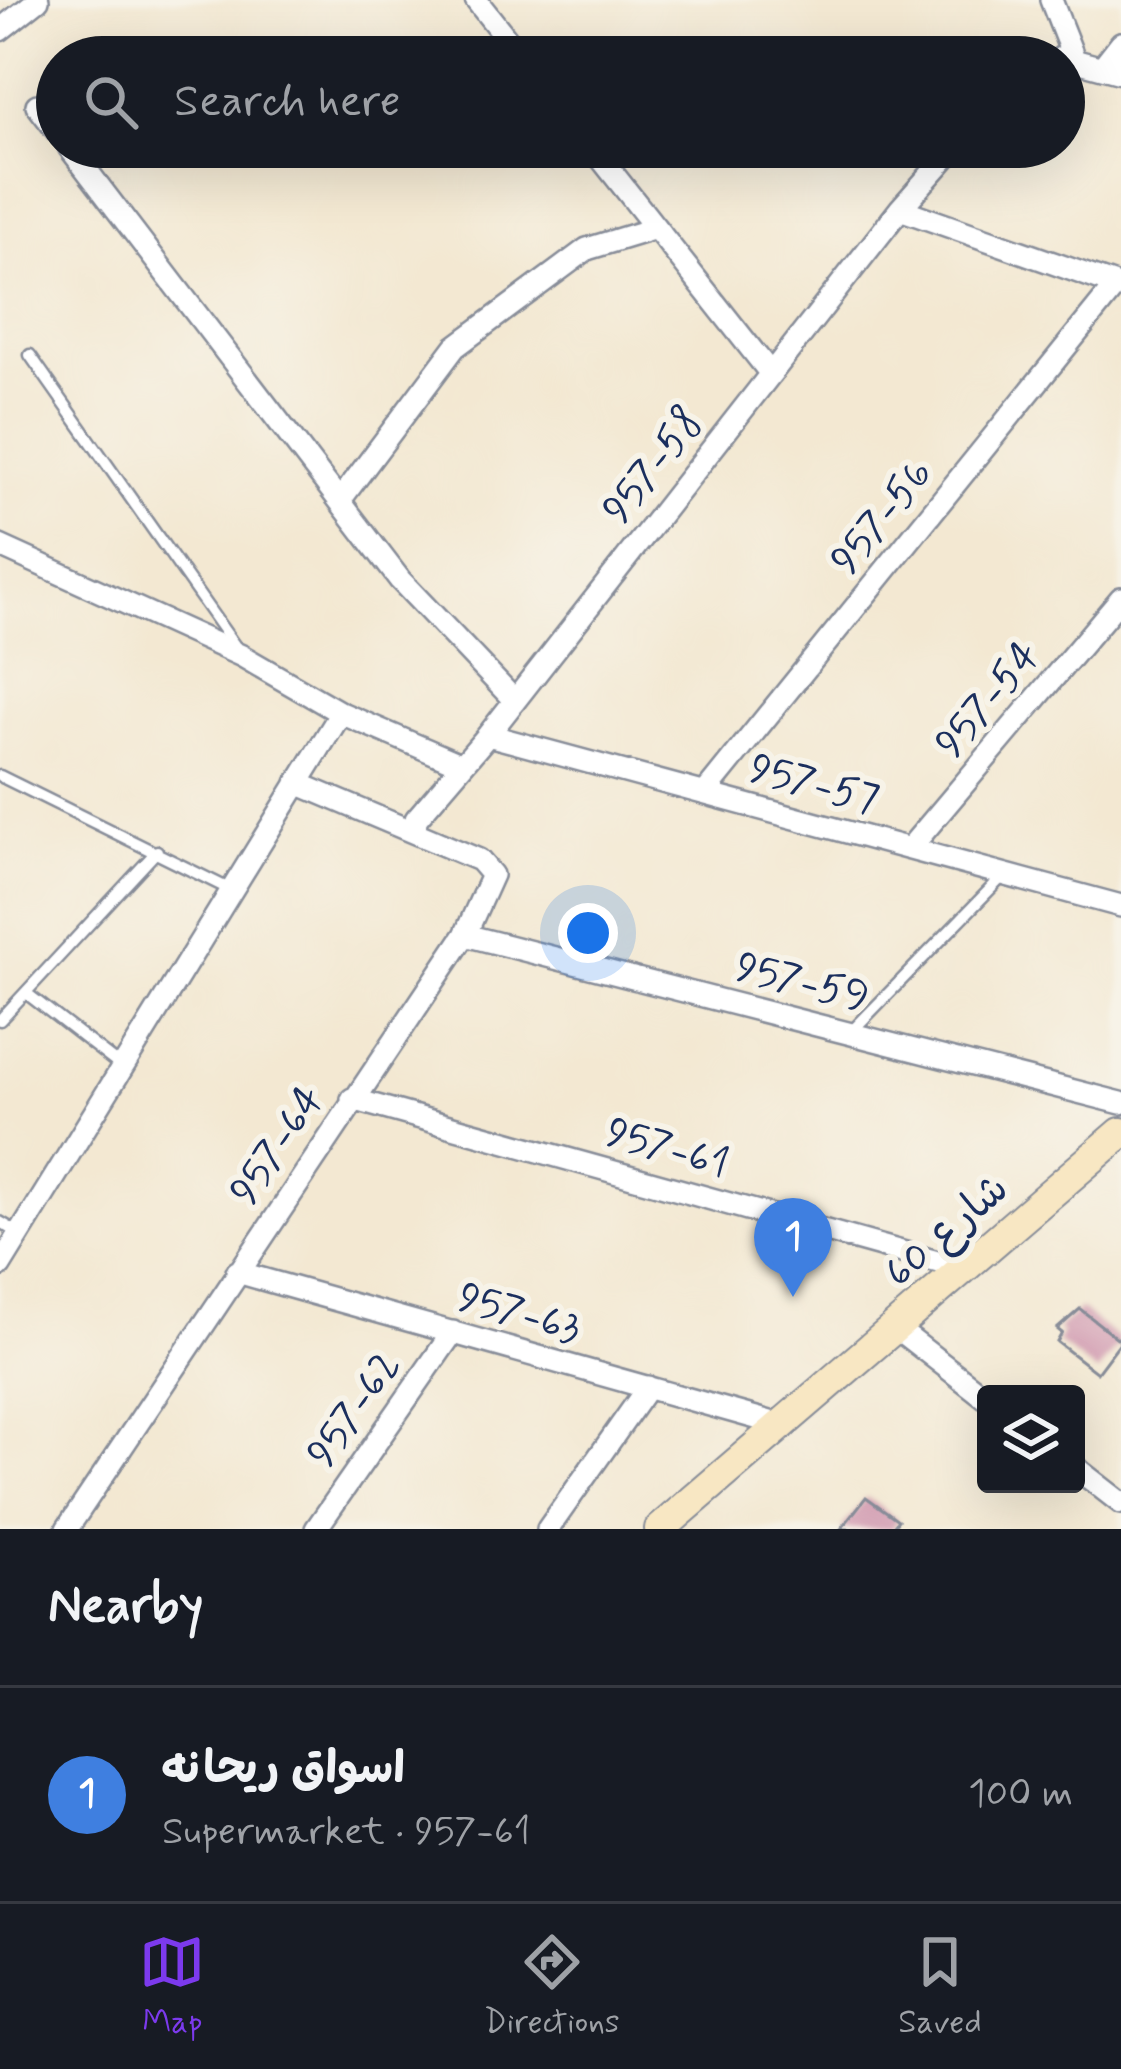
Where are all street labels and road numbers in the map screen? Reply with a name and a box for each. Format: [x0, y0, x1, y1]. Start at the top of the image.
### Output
street label: 957-58 [591, 397, 717, 536]
street label: 957-56 [819, 448, 946, 586]
street label: 957-54 [924, 630, 1053, 770]
street label: 957-57 [743, 742, 885, 829]
street label: 957-59 [730, 940, 875, 1026]
street label: 957-64 [218, 1076, 338, 1216]
street label: 957-61 [599, 1106, 735, 1193]
street label: شارع 60 [873, 1162, 1021, 1301]
street label: 957-63 [452, 1271, 586, 1358]
street label: 957-62 [295, 1341, 414, 1479]

